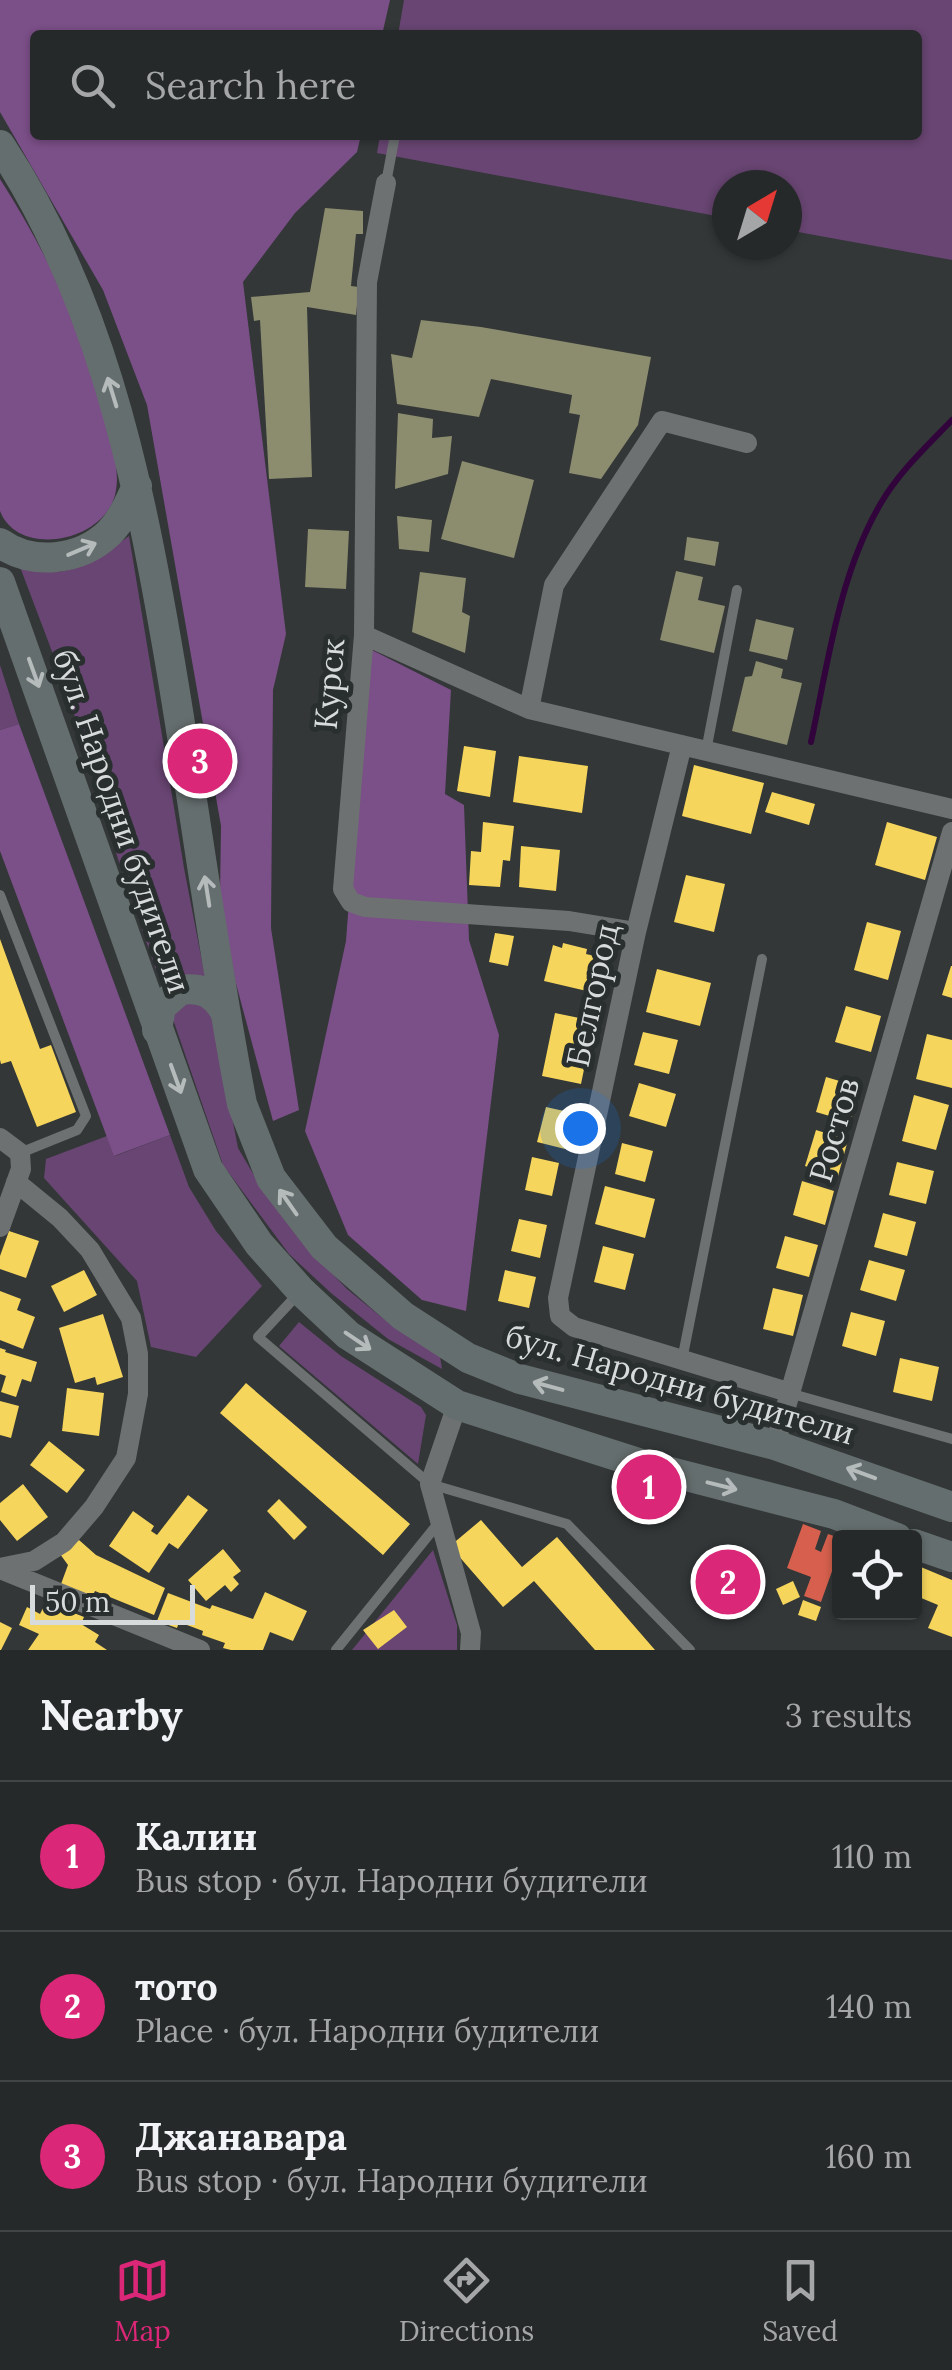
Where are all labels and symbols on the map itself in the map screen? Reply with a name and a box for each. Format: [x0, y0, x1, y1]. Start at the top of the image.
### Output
north arrow [712, 170, 802, 260]
one-way arrow [102, 377, 120, 408]
one-way arrow [66, 539, 97, 557]
street label: Курск [305, 637, 353, 731]
street label: бул. Народни будители [44, 644, 200, 998]
one-way arrow [26, 657, 44, 688]
pin: 3 [168, 724, 232, 798]
one-way arrow [197, 875, 215, 907]
street label: Белгород [557, 919, 627, 1071]
one-way arrow [168, 1063, 186, 1095]
street label: Ростов [800, 1073, 868, 1187]
your location [555, 1103, 606, 1154]
one-way arrow [278, 1188, 299, 1216]
street label: бул. Народни будители [501, 1315, 859, 1453]
one-way arrow [344, 1330, 371, 1351]
one-way arrow [533, 1375, 564, 1394]
pin: 1 [616, 1450, 682, 1524]
one-way arrow [846, 1463, 877, 1481]
one-way arrow [706, 1477, 737, 1496]
pin: 2 [696, 1544, 760, 1620]
scale bar [30, 1580, 195, 1624]

